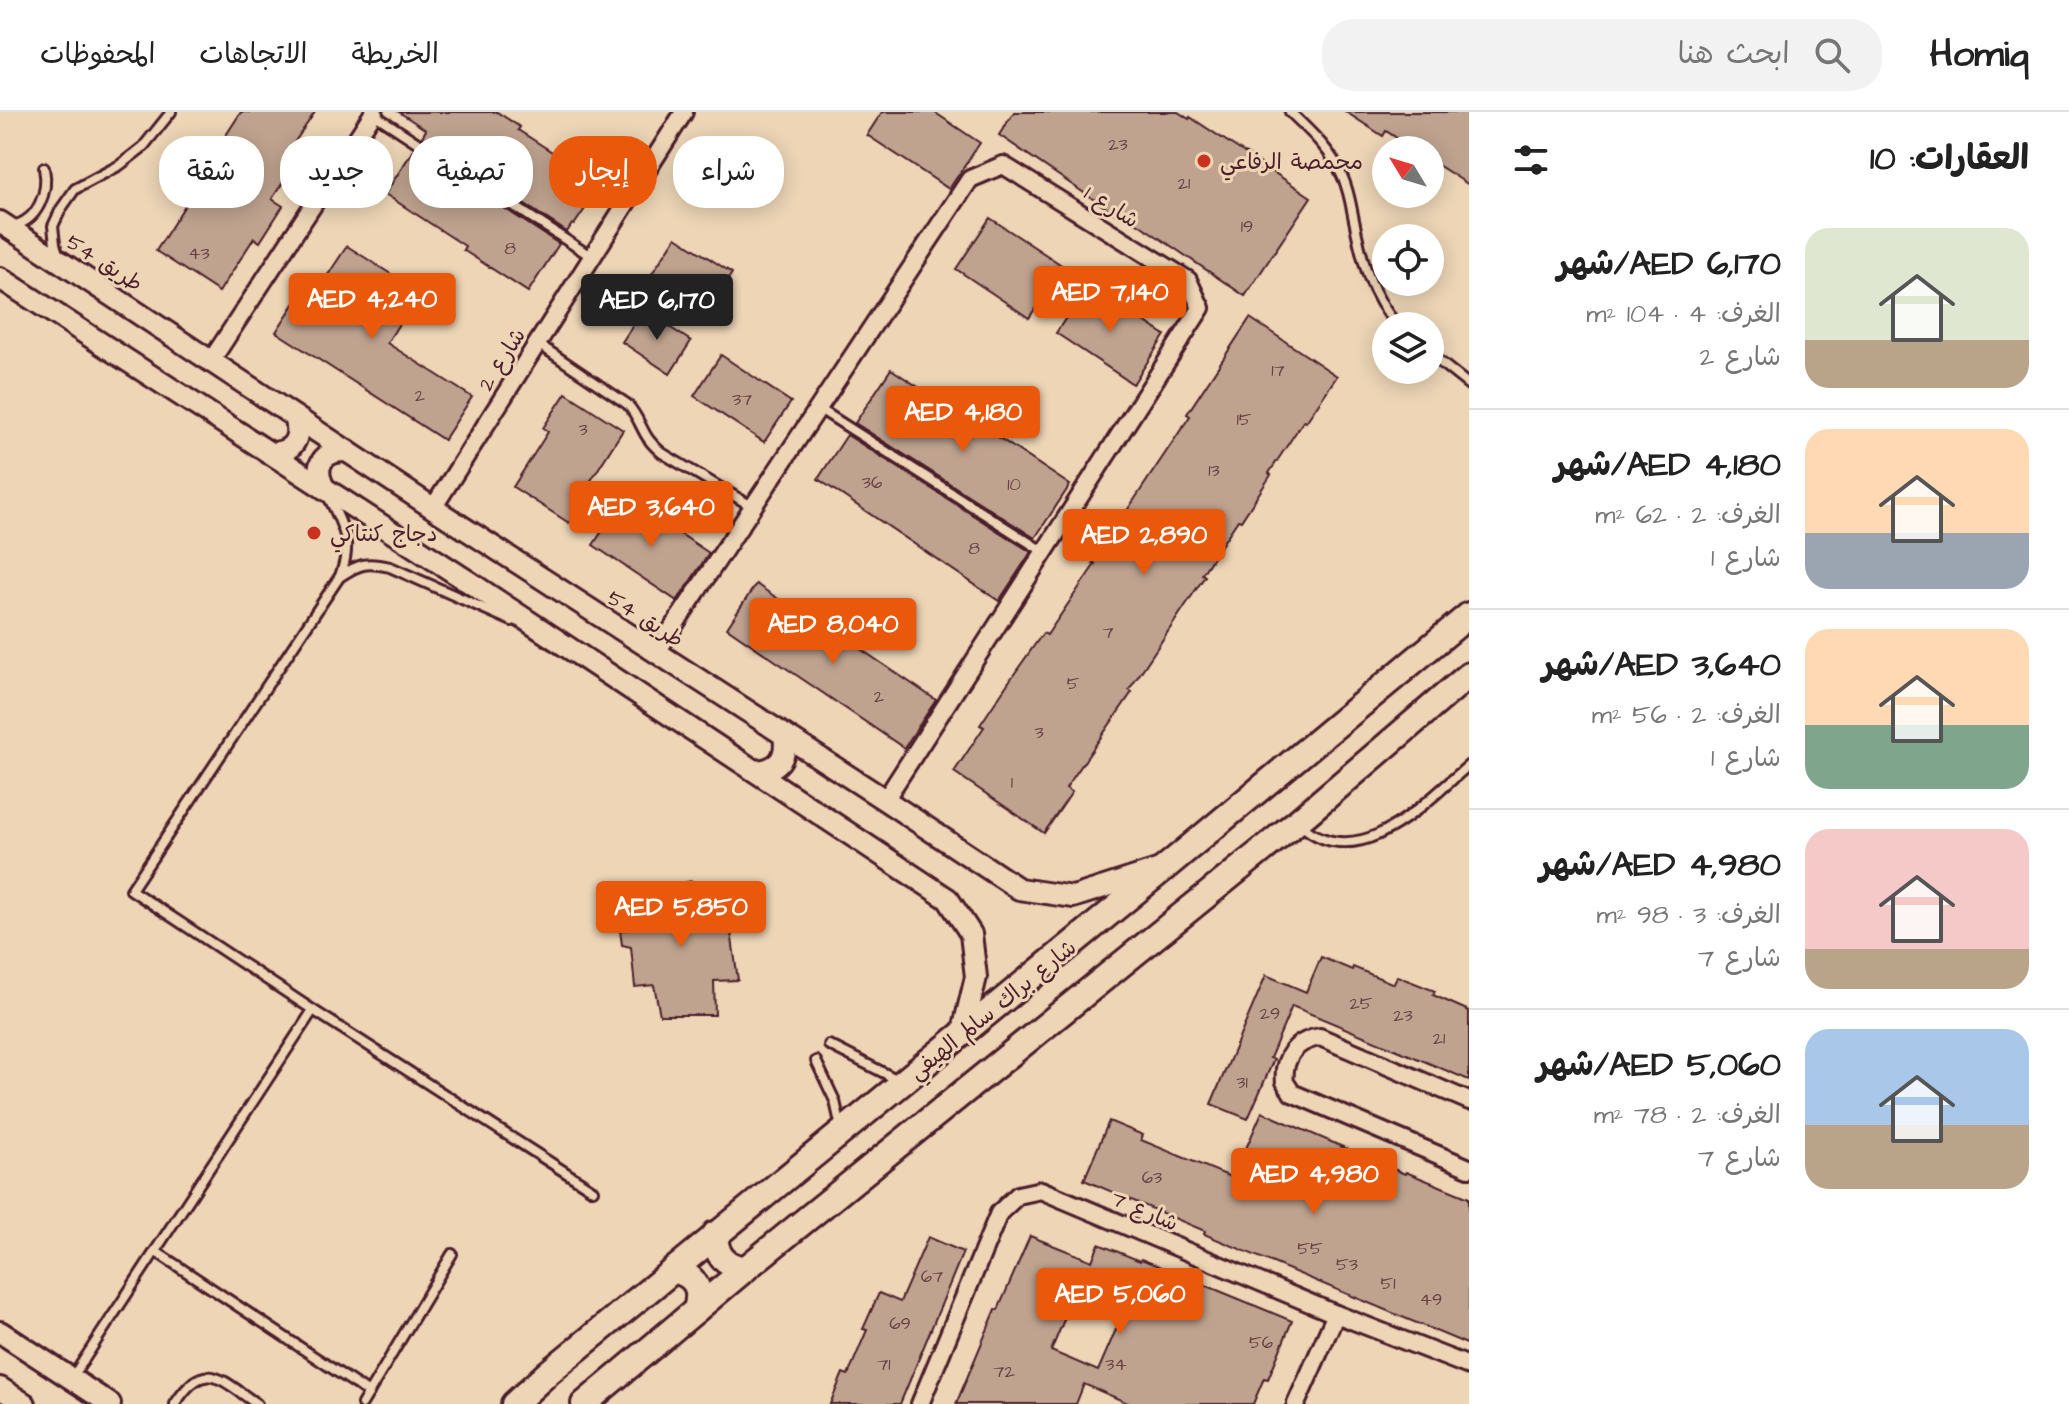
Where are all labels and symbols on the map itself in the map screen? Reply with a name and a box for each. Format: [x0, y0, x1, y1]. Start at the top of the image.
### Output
house number: 23 [1108, 132, 1128, 157]
north arrow [1372, 136, 1444, 208]
place label: محمصة الرفاعي [1220, 147, 1363, 181]
marker: محمصة الرفاعي [1195, 152, 1213, 170]
house number: 21 [1178, 171, 1190, 196]
street label: شارع 1 [1078, 178, 1145, 236]
house number: 19 [1241, 214, 1253, 239]
street label: طريق 54 [60, 227, 149, 300]
house number: 8 [504, 236, 516, 261]
house number: 43 [188, 241, 210, 266]
pin: AED 7,140 [1018, 266, 1202, 334]
pin: AED 4,240 [280, 273, 464, 341]
pin: AED 6,170 [565, 274, 749, 342]
street label: شارع 2 [471, 322, 534, 397]
house number: 17 [1271, 358, 1285, 383]
house number: 2 [415, 383, 426, 408]
pin: AED 4,180 [871, 386, 1055, 454]
house number: 37 [732, 387, 752, 412]
house number: 15 [1236, 407, 1252, 432]
house number: 3 [578, 417, 588, 442]
house number: 13 [1208, 458, 1220, 483]
house number: 36 [862, 470, 882, 495]
house number: 10 [1007, 472, 1021, 497]
pin: AED 3,640 [559, 481, 743, 549]
pin: AED 2,890 [1052, 509, 1236, 577]
place label: دجاج كنتاكي [330, 519, 437, 553]
marker: دجاج كنتاكي [305, 524, 323, 542]
house number: 8 [968, 536, 980, 561]
street label: طريق 54 [601, 583, 690, 656]
pin: AED 8,040 [741, 598, 925, 666]
house number: 7 [1102, 620, 1114, 645]
house number: 5 [1067, 671, 1080, 696]
house number: 2 [874, 684, 885, 709]
house number: 3 [1034, 720, 1044, 745]
house number: 1 [1011, 770, 1013, 795]
pin: AED 5,850 [589, 881, 773, 949]
street label: شارع براك سالم الهيفي [903, 933, 1085, 1090]
house number: 25 [1349, 991, 1373, 1016]
house number: 29 [1260, 1001, 1280, 1026]
house number: 23 [1393, 1003, 1413, 1028]
house number: 21 [1433, 1026, 1445, 1051]
house number: 31 [1236, 1070, 1248, 1095]
pin: AED 4,980 [1222, 1148, 1406, 1216]
house number: 63 [1142, 1165, 1162, 1190]
street label: شارع 7 [1106, 1183, 1183, 1239]
house number: 55 [1297, 1236, 1323, 1261]
house number: 53 [1336, 1252, 1358, 1277]
house number: 67 [921, 1264, 943, 1289]
pin: AED 5,060 [1028, 1268, 1212, 1336]
house number: 51 [1380, 1271, 1396, 1296]
house number: 49 [1420, 1287, 1442, 1312]
house number: 69 [889, 1311, 911, 1336]
house number: 56 [1249, 1330, 1273, 1355]
house number: 71 [877, 1352, 891, 1377]
house number: 34 [1105, 1352, 1127, 1377]
house number: 72 [993, 1359, 1015, 1384]

